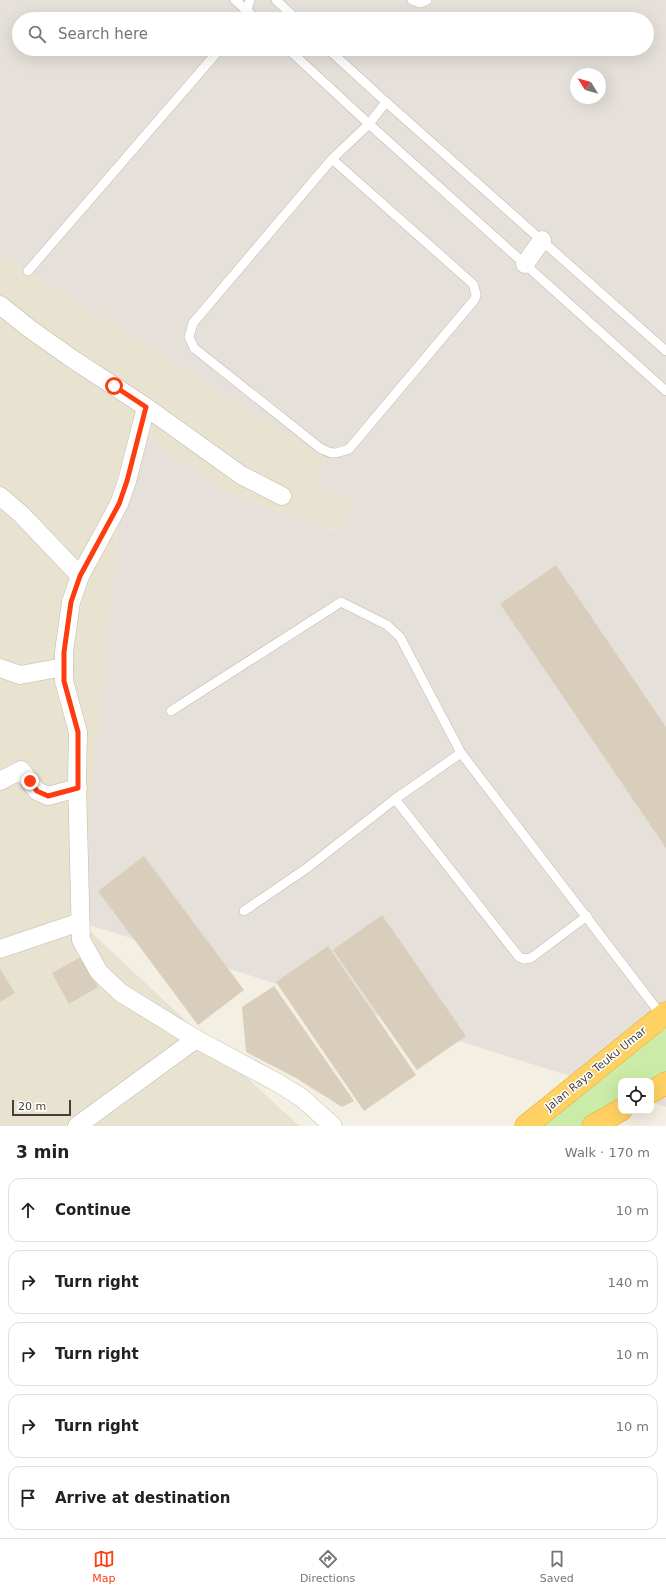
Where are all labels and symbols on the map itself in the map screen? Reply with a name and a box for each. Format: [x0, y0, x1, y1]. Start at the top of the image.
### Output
north arrow [570, 68, 606, 104]
route start [105, 377, 123, 395]
route end [21, 772, 39, 790]
street label: Jalan Raya Teuku Umar [542, 1024, 650, 1114]
scale bar [12, 1098, 71, 1117]

